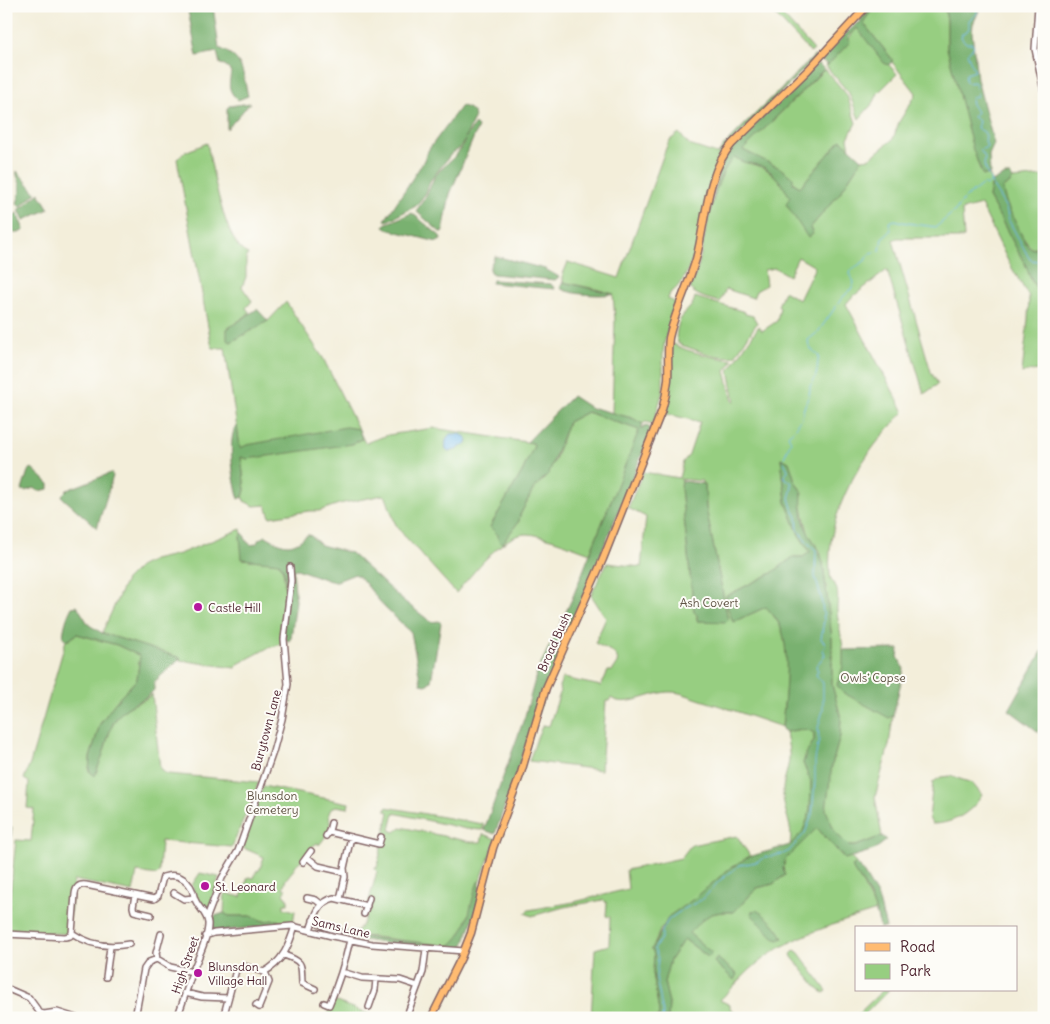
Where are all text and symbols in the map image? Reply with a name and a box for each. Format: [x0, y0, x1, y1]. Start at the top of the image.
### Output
park label: Ash Covert [680, 595, 738, 610]
place label: Castle Hill [208, 600, 261, 615]
marker: Castle Hill [192, 601, 204, 613]
street label: Broad Bush [534, 610, 574, 674]
park label: Owls' Copse [840, 670, 906, 685]
street label: Burytown Lane [248, 688, 284, 772]
park label: Blunsdon Cemetery [245, 788, 299, 817]
place label: St. Leonard [215, 879, 276, 894]
marker: St. Leonard [199, 880, 211, 892]
street label: Sams Lane [311, 913, 371, 941]
legend [855, 926, 1018, 992]
street label: High Street [168, 934, 202, 996]
text: Road [900, 937, 935, 956]
place label: Blunsdon Village Hall [208, 959, 267, 988]
text: Park [900, 961, 931, 980]
marker: Blunsdon Village Hall [192, 967, 204, 979]

